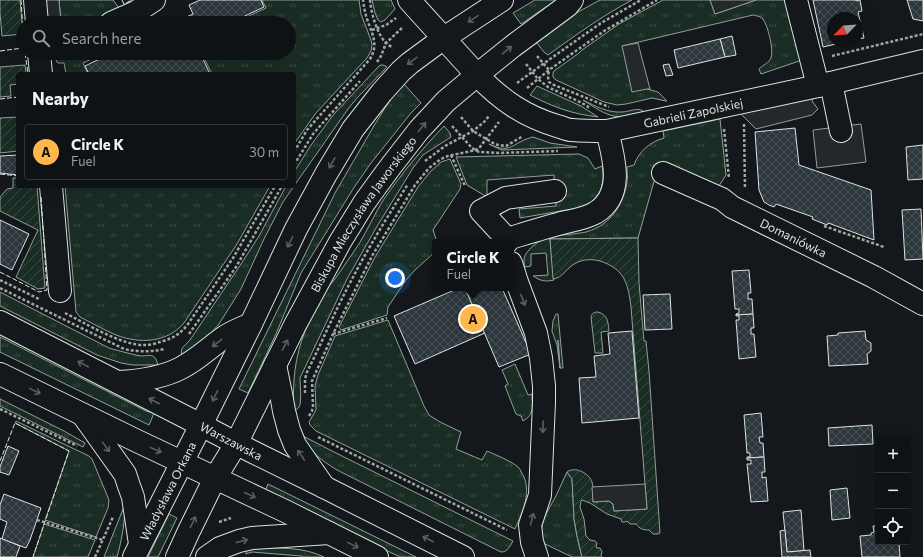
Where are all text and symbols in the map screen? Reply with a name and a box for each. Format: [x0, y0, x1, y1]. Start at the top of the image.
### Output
north arrow [827, 12, 863, 48]
one-way arrow [468, 15, 479, 23]
search box [16, 16, 296, 60]
icon: search [30, 27, 52, 49]
text: Search here [62, 29, 141, 47]
one-way arrow [502, 46, 513, 55]
one-way arrow [407, 57, 418, 65]
text: Nearby [32, 88, 89, 109]
street label: Gabrieli Zapolskiej [642, 95, 744, 130]
one-way arrow [417, 122, 426, 133]
street label: Biskupa Mieczysława Jaworskiego [307, 133, 419, 294]
text: Circle K [71, 135, 124, 153]
text: A [41, 144, 51, 160]
text: 30 m [249, 144, 279, 160]
text: Fuel [71, 153, 96, 169]
one-way arrow [328, 156, 336, 168]
street label: Domaniówka [758, 215, 829, 260]
one-way arrow [286, 235, 293, 247]
popup [432, 239, 514, 291]
text: Circle K [446, 248, 500, 266]
text: Fuel [446, 266, 471, 282]
your location [385, 268, 405, 288]
one-way arrow [520, 294, 528, 306]
pin: A [460, 304, 486, 334]
one-way arrow [211, 338, 222, 347]
one-way arrow [281, 339, 289, 351]
one-way arrow [77, 360, 89, 367]
one-way arrow [29, 388, 41, 395]
one-way arrow [211, 390, 218, 402]
one-way arrow [148, 396, 160, 404]
street label: Warszawska [198, 419, 265, 462]
one-way arrow [540, 420, 547, 433]
map controls [875, 437, 911, 545]
button: + [875, 437, 911, 473]
street label: Władysława Orkana [137, 439, 198, 543]
one-way arrow [102, 441, 110, 452]
one-way arrow [150, 447, 162, 454]
one-way arrow [297, 449, 305, 460]
button: − [875, 473, 911, 509]
one-way arrow [244, 492, 256, 499]
button: locate [875, 509, 911, 545]
one-way arrow [529, 513, 537, 526]
one-way arrow [190, 516, 197, 528]
one-way arrow [423, 535, 435, 543]
one-way arrow [235, 537, 248, 544]
one-way arrow [347, 542, 359, 549]

